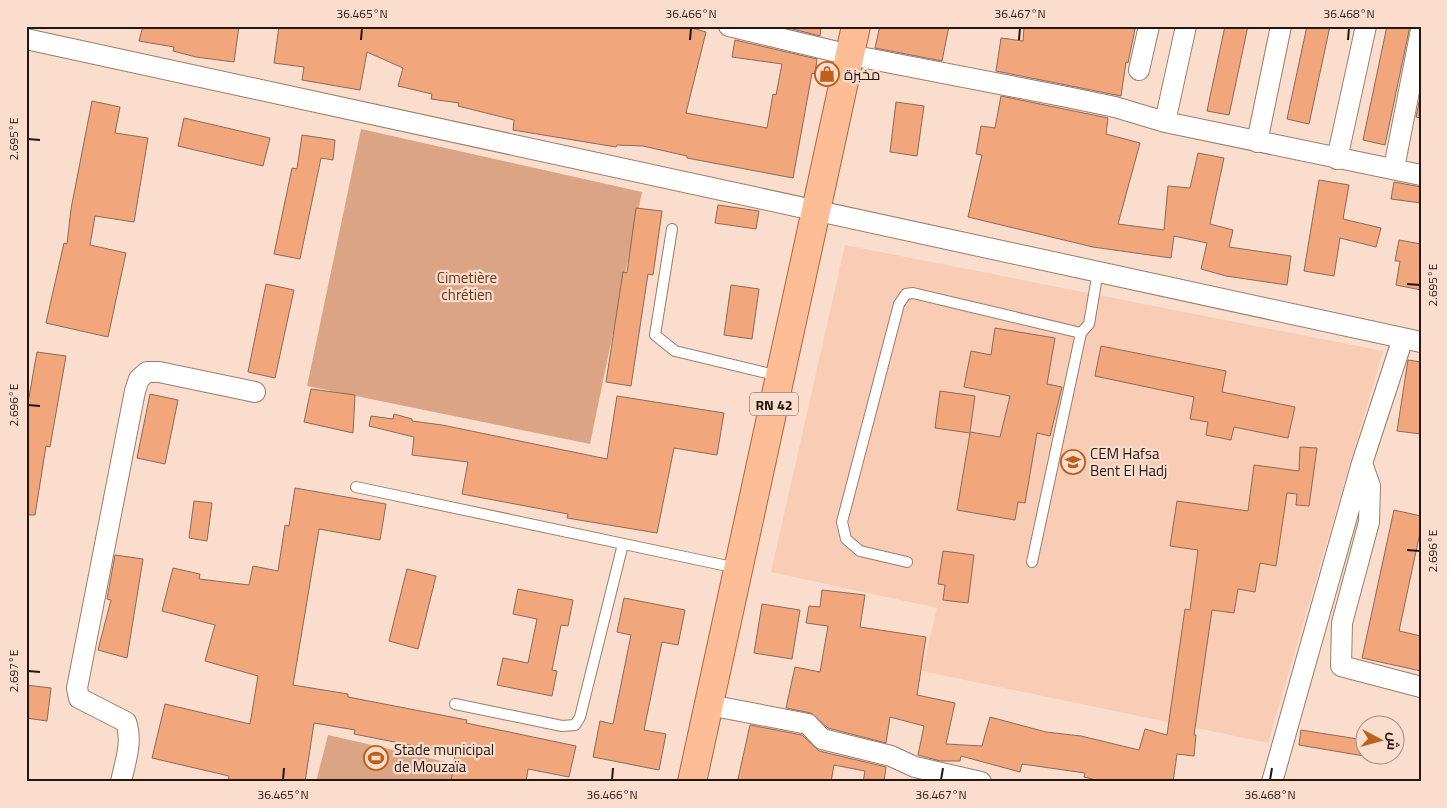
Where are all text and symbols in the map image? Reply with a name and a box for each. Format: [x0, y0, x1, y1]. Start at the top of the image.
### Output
text: 36.465°N [336, 4, 388, 23]
text: 36.466°N [665, 4, 717, 23]
text: 36.467°N [994, 4, 1046, 23]
text: 36.468°N [1323, 4, 1375, 23]
shop icon: مخبزة [814, 61, 840, 87]
place label: مخبزة [844, 63, 880, 86]
text: 2.695°E [4, 117, 23, 160]
text: 2.695°E [1423, 263, 1442, 306]
park label: Cimetière chrétien [437, 266, 497, 306]
text: 2.696°E [4, 383, 23, 426]
road number: RN 42 [750, 392, 798, 416]
place label: CEM Hafsa Bent El Hadj [1090, 442, 1167, 482]
school or university icon: CEM Hafsa Bent El Hadj [1060, 449, 1086, 475]
text: 2.696°E [1423, 529, 1442, 572]
text: 2.697°E [4, 649, 23, 692]
north arrow [1354, 716, 1404, 766]
text: ش [1382, 731, 1405, 751]
place label: Stade municipal de Mouzaïa [394, 738, 494, 778]
sports icon: Stade municipal de Mouzaïa [363, 745, 389, 771]
text: 36.465°N [257, 785, 309, 804]
text: 36.466°N [586, 785, 638, 804]
text: 36.467°N [915, 785, 967, 804]
text: 36.468°N [1244, 785, 1296, 804]

